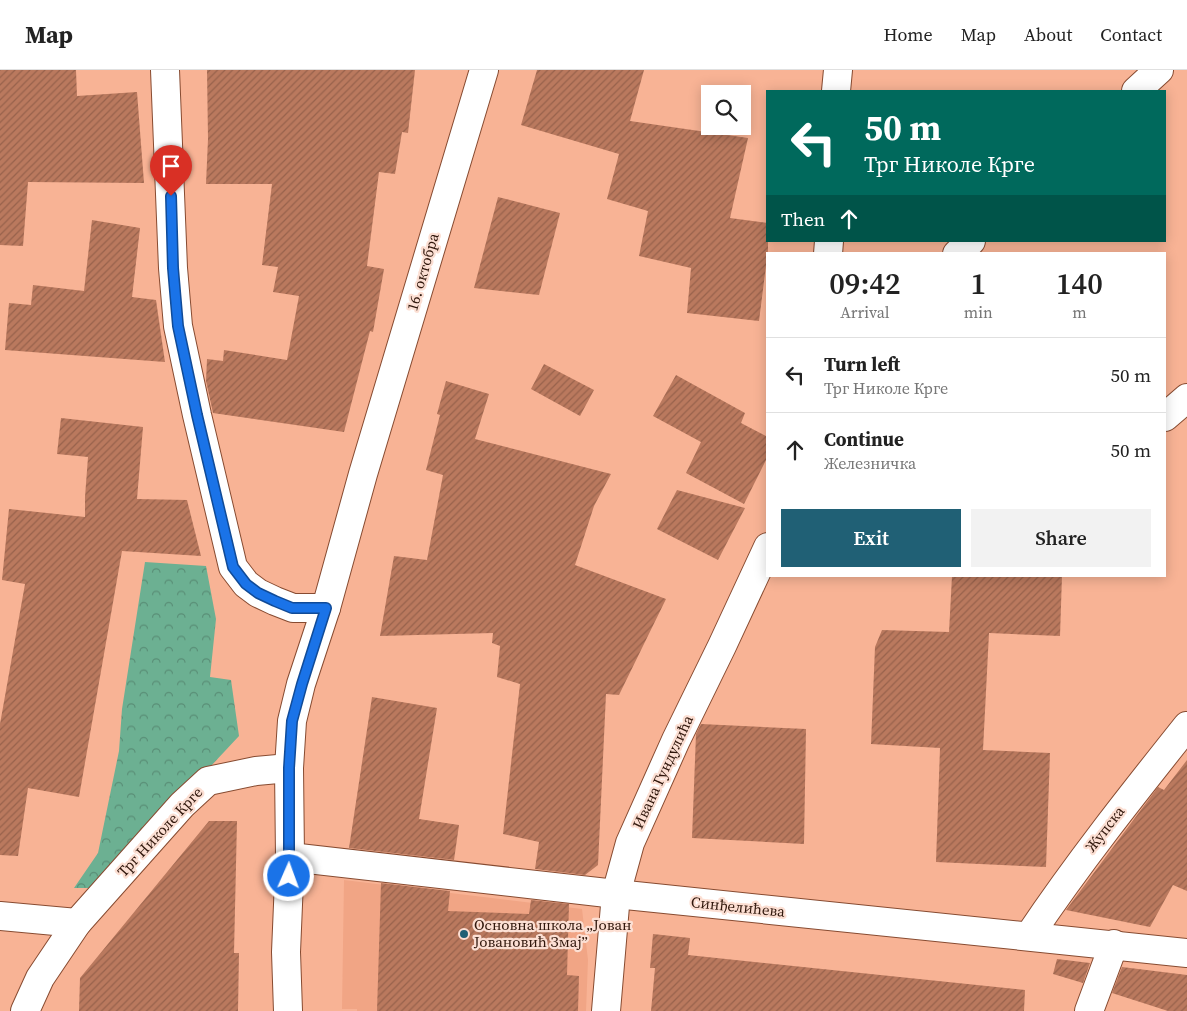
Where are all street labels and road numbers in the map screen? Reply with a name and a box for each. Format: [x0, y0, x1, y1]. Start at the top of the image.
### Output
street label: 16. октобра [401, 230, 444, 313]
street label: Ивана Гундулића [627, 711, 698, 832]
street label: Трг Николе Крге [112, 782, 207, 881]
street label: Жупска [1080, 801, 1129, 856]
street label: Синђелићева [690, 891, 786, 922]

